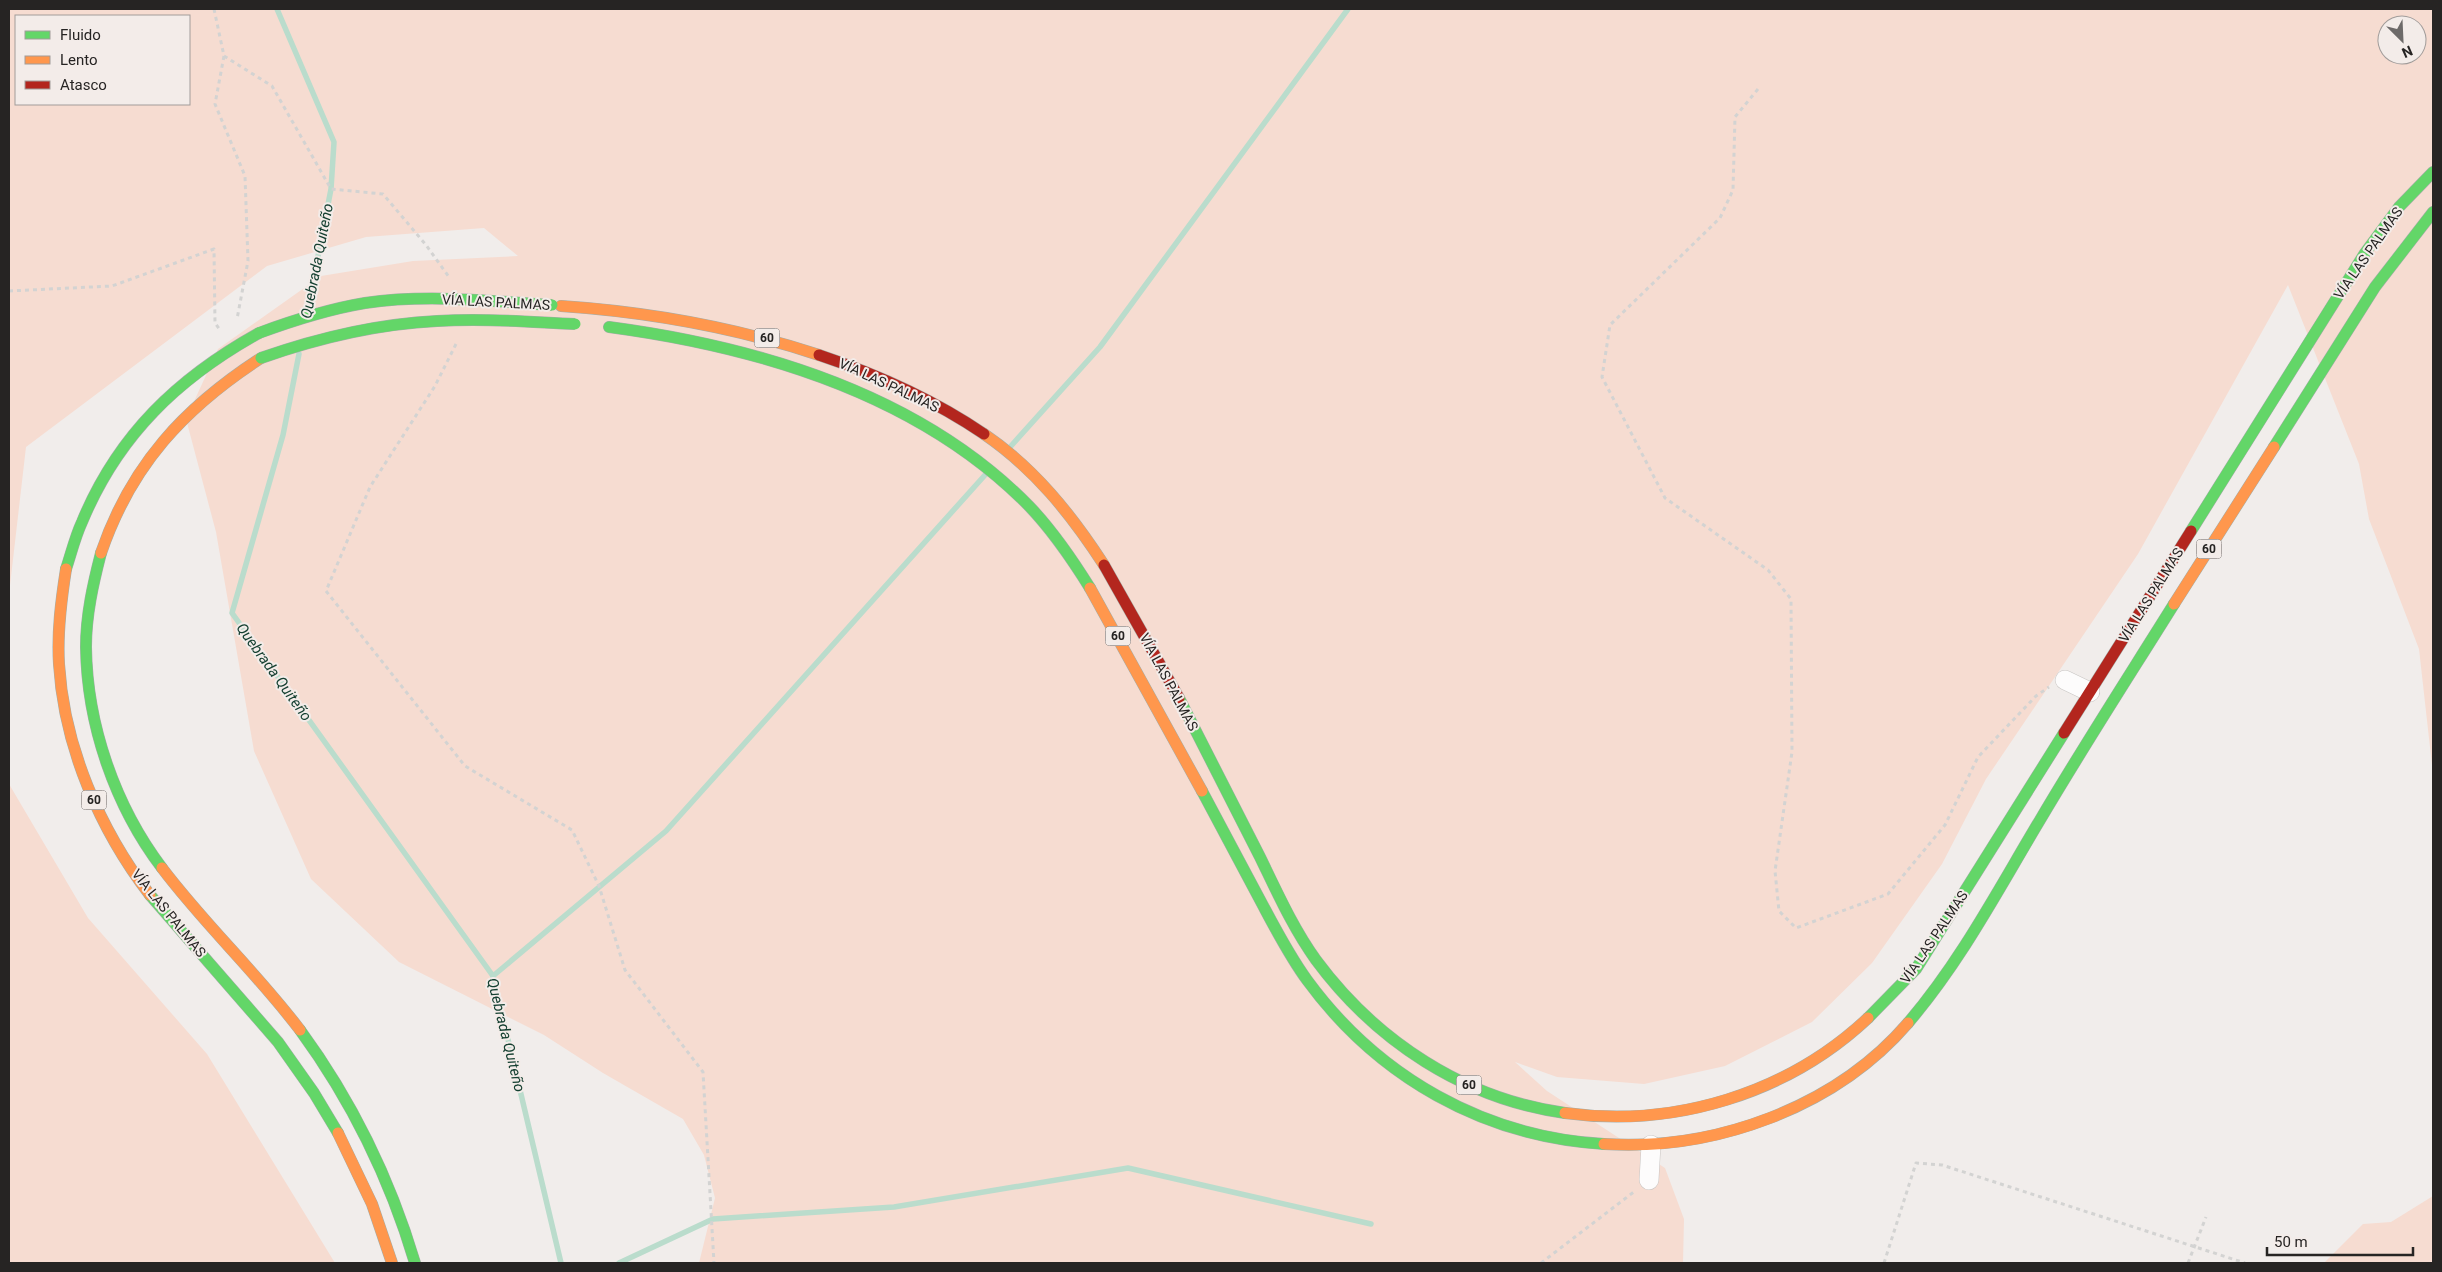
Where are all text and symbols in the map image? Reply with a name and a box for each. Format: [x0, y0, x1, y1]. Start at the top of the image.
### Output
legend [15, 15, 190, 105]
north arrow [2377, 15, 2427, 65]
text: Fluido [60, 26, 101, 44]
text: N [2400, 43, 2415, 61]
text: Lento [60, 51, 98, 69]
text: Atasco [60, 76, 107, 94]
water label: Quebrada Quiteño [297, 202, 337, 320]
street label: VÍA LAS PALMAS [2330, 203, 2406, 302]
street label: VÍA LAS PALMAS [441, 290, 551, 313]
road number: 60 [754, 328, 780, 348]
street label: VÍA LAS PALMAS [837, 354, 942, 415]
road number: 60 [2196, 540, 2222, 558]
street label: VÍA LAS PALMAS [2115, 544, 2187, 645]
water label: Quebrada Quiteño [232, 620, 316, 724]
road number: 60 [1106, 626, 1130, 646]
street label: VÍA LAS PALMAS [1136, 630, 1202, 734]
road number: 60 [82, 790, 106, 810]
street label: VÍA LAS PALMAS [129, 865, 210, 960]
street label: VÍA LAS PALMAS [1896, 887, 1971, 986]
water label: Quebrada Quiteño [483, 976, 529, 1094]
road number: 60 [1456, 1076, 1482, 1094]
scale bar [2267, 1224, 2413, 1256]
text: 50 m [2274, 1233, 2308, 1251]

